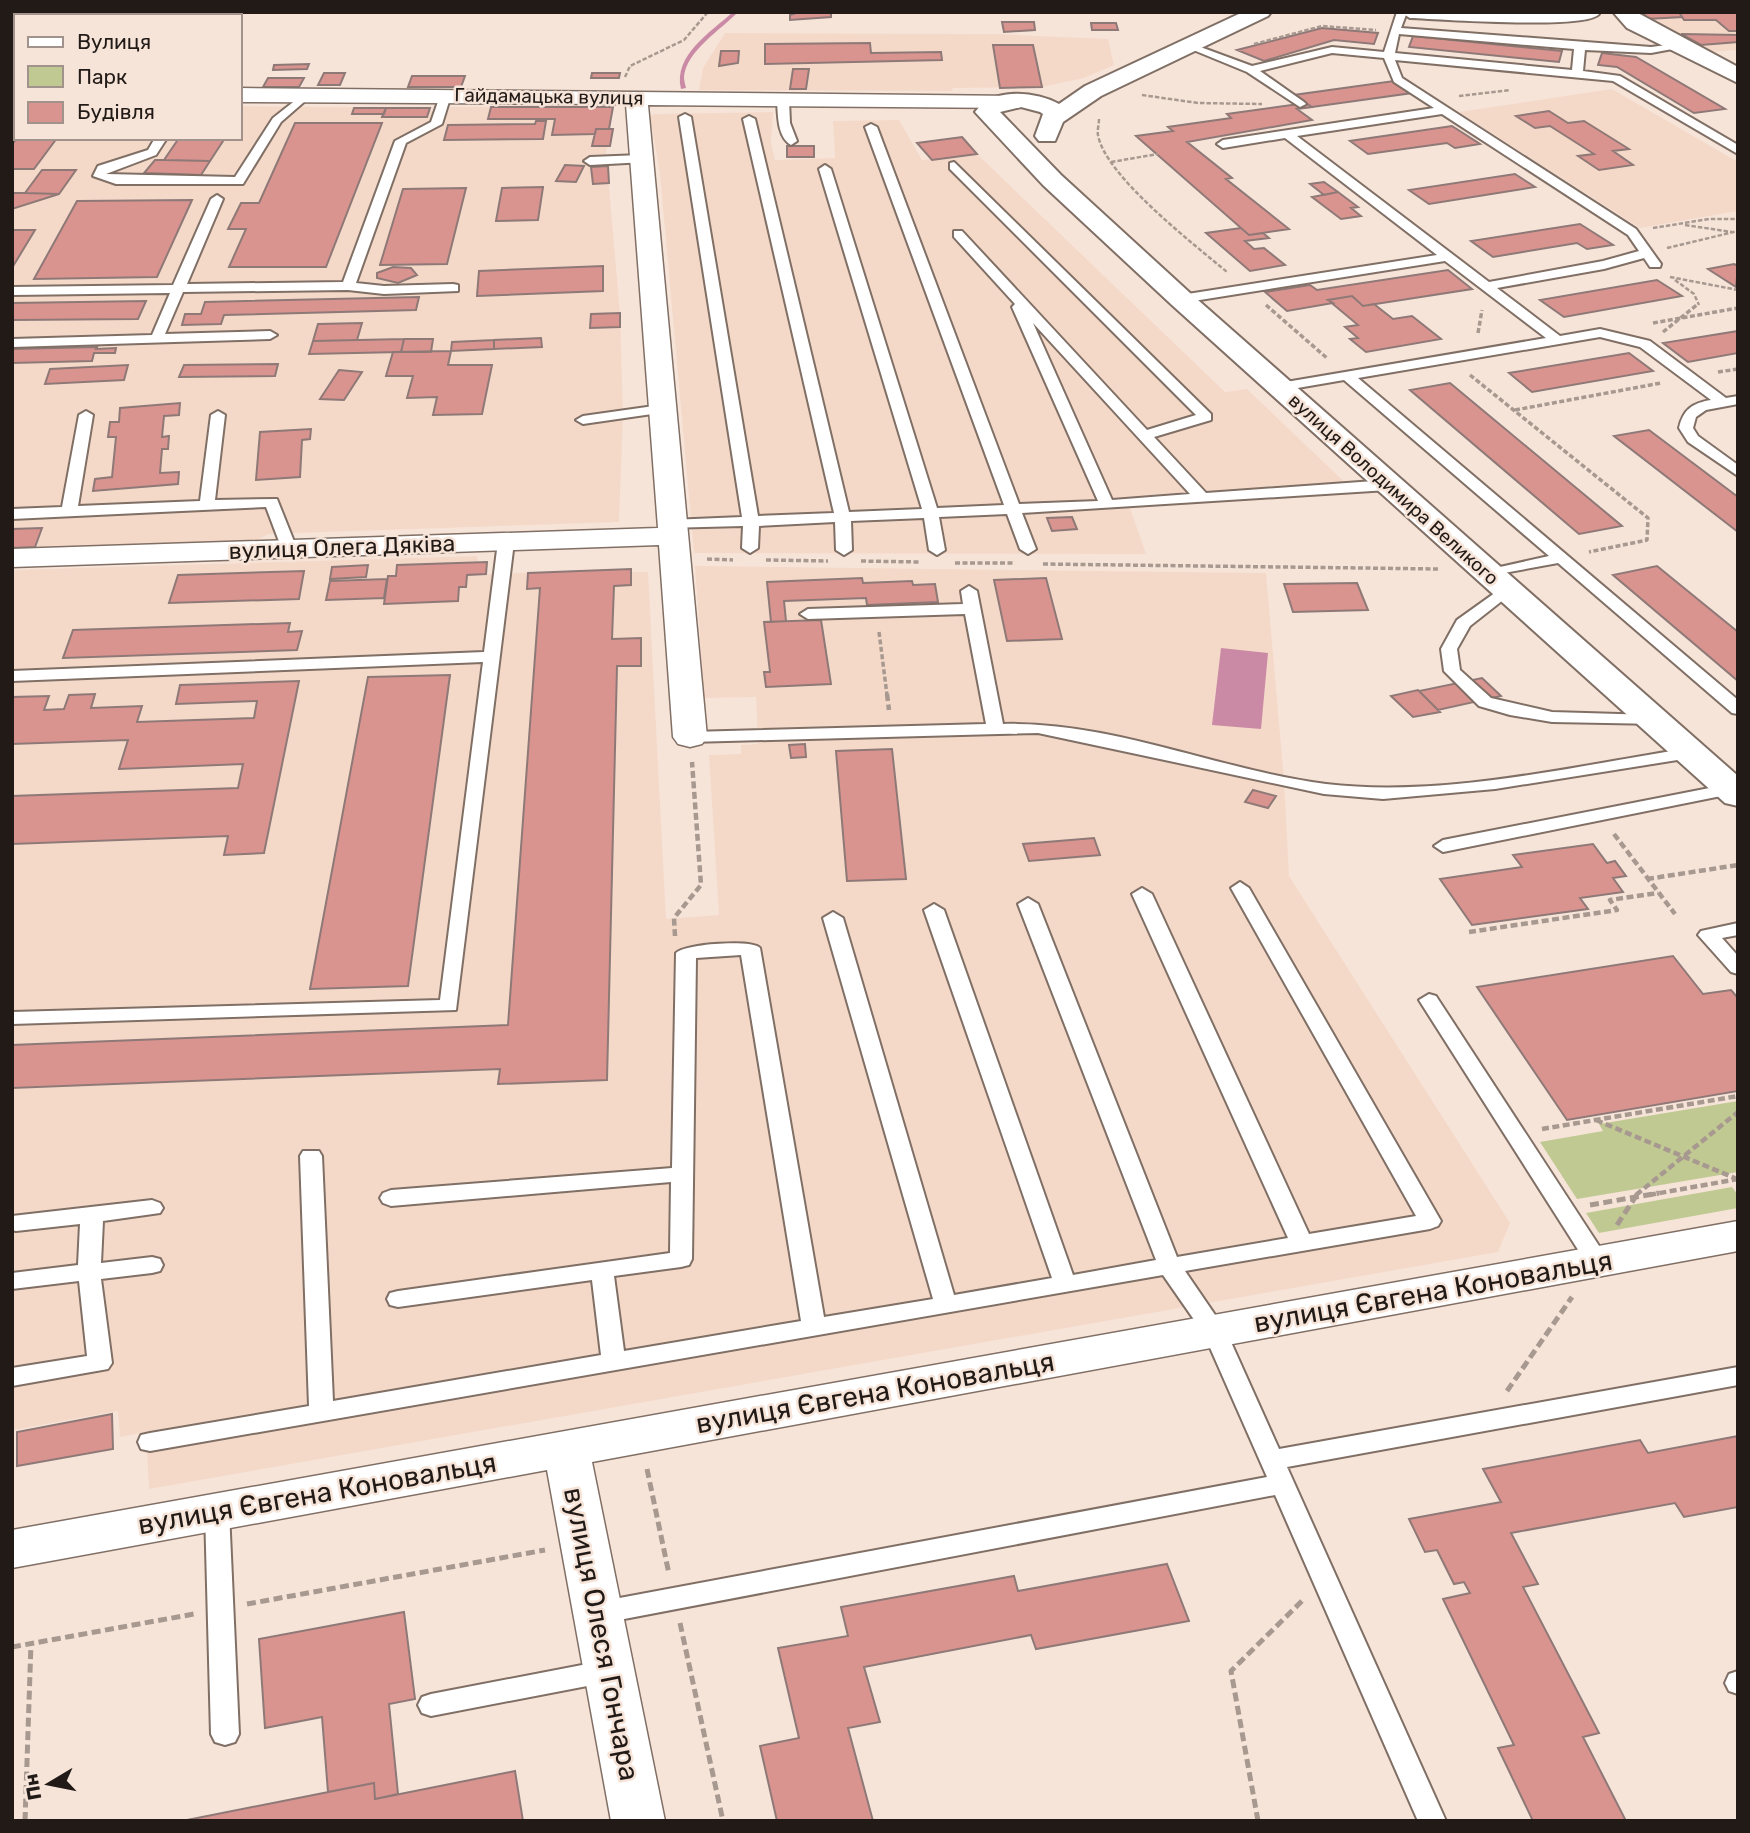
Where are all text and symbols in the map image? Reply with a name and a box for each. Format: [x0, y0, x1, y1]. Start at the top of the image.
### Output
legend [14, 14, 242, 140]
text: Вулиця [77, 29, 151, 54]
text: Парк [77, 64, 127, 89]
street label: Гайдамацька вулиця [454, 83, 644, 110]
text: Будівля [77, 99, 155, 124]
street label: вулиця Володимира Великого [1284, 389, 1503, 590]
street label: вулиця Олега Дяківа [228, 529, 456, 565]
street label: вулиця Євгена Коновальця [1251, 1244, 1615, 1339]
street label: вулиця Євгена Коновальця [693, 1345, 1057, 1440]
street label: вулиця Євгена Коновальця [135, 1446, 499, 1541]
street label: вулиця Олеся Гончара [557, 1485, 646, 1784]
north arrow [14, 1749, 84, 1819]
text: Пн [19, 1772, 46, 1802]

